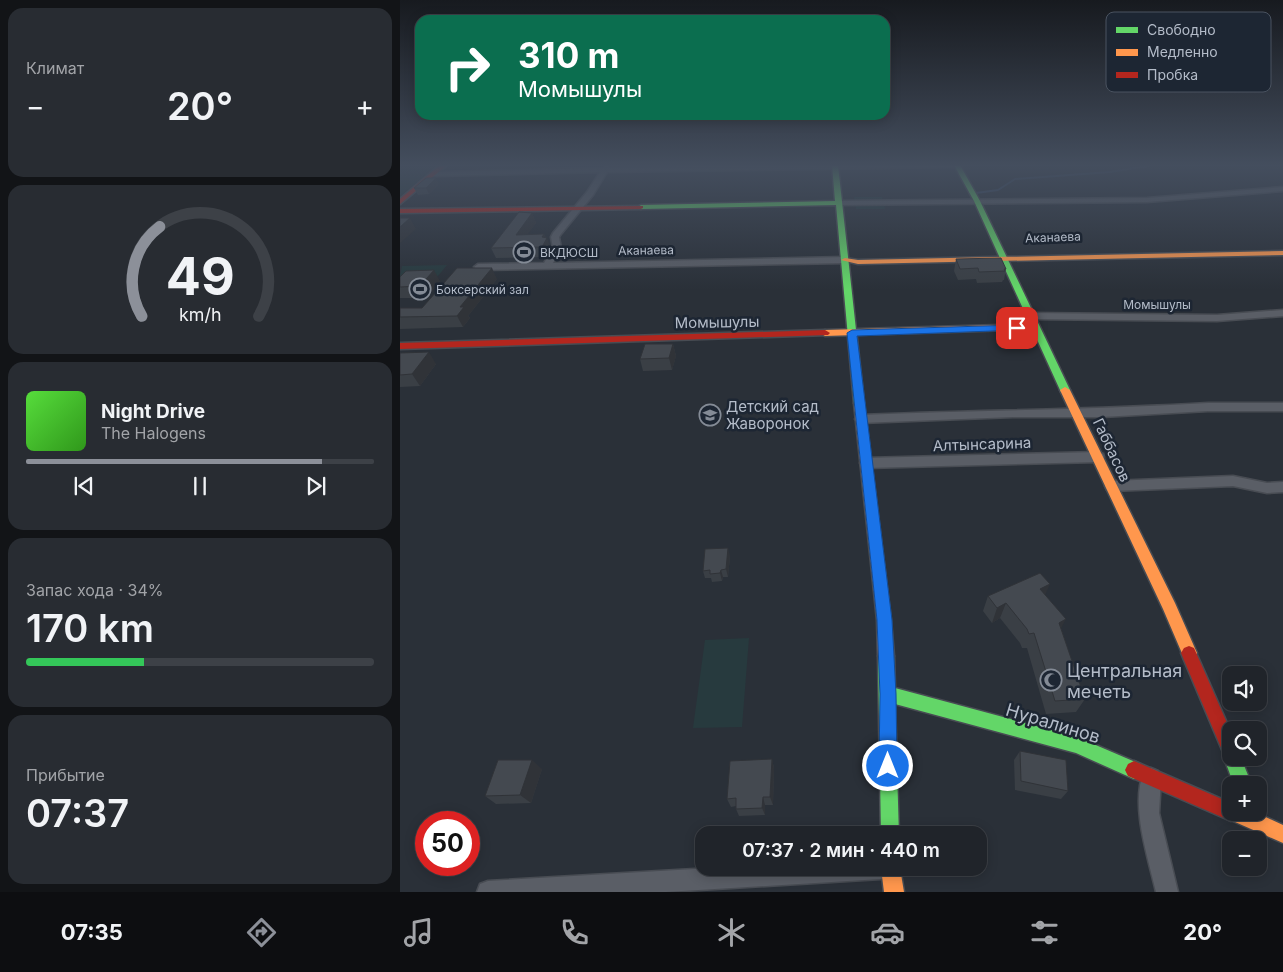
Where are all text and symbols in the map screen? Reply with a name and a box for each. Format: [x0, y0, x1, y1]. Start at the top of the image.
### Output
legend [1106, 12, 1271, 92]
text: Свободно [1147, 21, 1216, 38]
text: 310 m [518, 34, 620, 76]
icon: right [435, 35, 500, 100]
text: Медленно [1147, 43, 1218, 60]
text: Климат [26, 58, 84, 78]
text: Пробка [1147, 66, 1198, 83]
text: Момышулы [518, 76, 642, 102]
text: 20° [167, 83, 233, 129]
text: − [26, 89, 45, 123]
text: + [355, 89, 374, 123]
street label: Аканаева [1025, 229, 1081, 245]
sports icon: ВКДЮСШ [512, 240, 536, 264]
street label: Аканаева [618, 242, 674, 258]
text: 49 [166, 245, 234, 308]
place label: ВКДЮСШ [540, 245, 598, 260]
sports icon: Боксерский зал [408, 277, 432, 301]
place label: Боксерский зал [436, 282, 529, 297]
street label: Момышулы [1123, 297, 1191, 312]
text: km/h [179, 304, 221, 325]
pin [996, 307, 1038, 349]
street label: Момышулы [674, 312, 760, 332]
icon: arrive [1003, 314, 1031, 342]
place label: Детский сад Жаворонок [726, 397, 819, 433]
text: Night Drive [101, 400, 205, 423]
school or university icon: Детский сад Жаворонок [698, 403, 722, 427]
street label: Габбасов [1089, 415, 1135, 485]
text: The Halogens [101, 423, 206, 443]
street label: Алтынсарина [932, 433, 1032, 455]
icon: previous [70, 472, 98, 500]
icon: pause [186, 472, 214, 500]
icon: next [302, 472, 330, 500]
text: Запас хода · 34% [26, 580, 163, 600]
text: 170 km [26, 605, 154, 651]
place label: Центральная мечеть [1067, 660, 1182, 702]
map controls [1222, 666, 1267, 876]
button: sound [1222, 666, 1267, 711]
mosque icon: Центральная мечеть [1039, 668, 1063, 692]
street label: Нуралинов [1003, 699, 1103, 747]
button: search [1222, 721, 1267, 766]
position arrow [861, 739, 913, 791]
text: Прибытие [26, 765, 105, 785]
button: + [1222, 776, 1267, 821]
text: 07:37 [26, 790, 129, 836]
speed limit sign: 50 [415, 811, 480, 876]
button: − [1222, 831, 1267, 876]
text: 07:37 · 2 мин · 440 m [742, 839, 940, 862]
icon: directions [244, 915, 279, 950]
icon: music [401, 915, 436, 950]
icon: phone [557, 915, 592, 950]
icon: climate [714, 915, 749, 950]
icon: car [870, 915, 905, 950]
icon: filters [1027, 915, 1062, 950]
text: 07:35 [61, 919, 123, 945]
text: 20° [1183, 919, 1222, 945]

